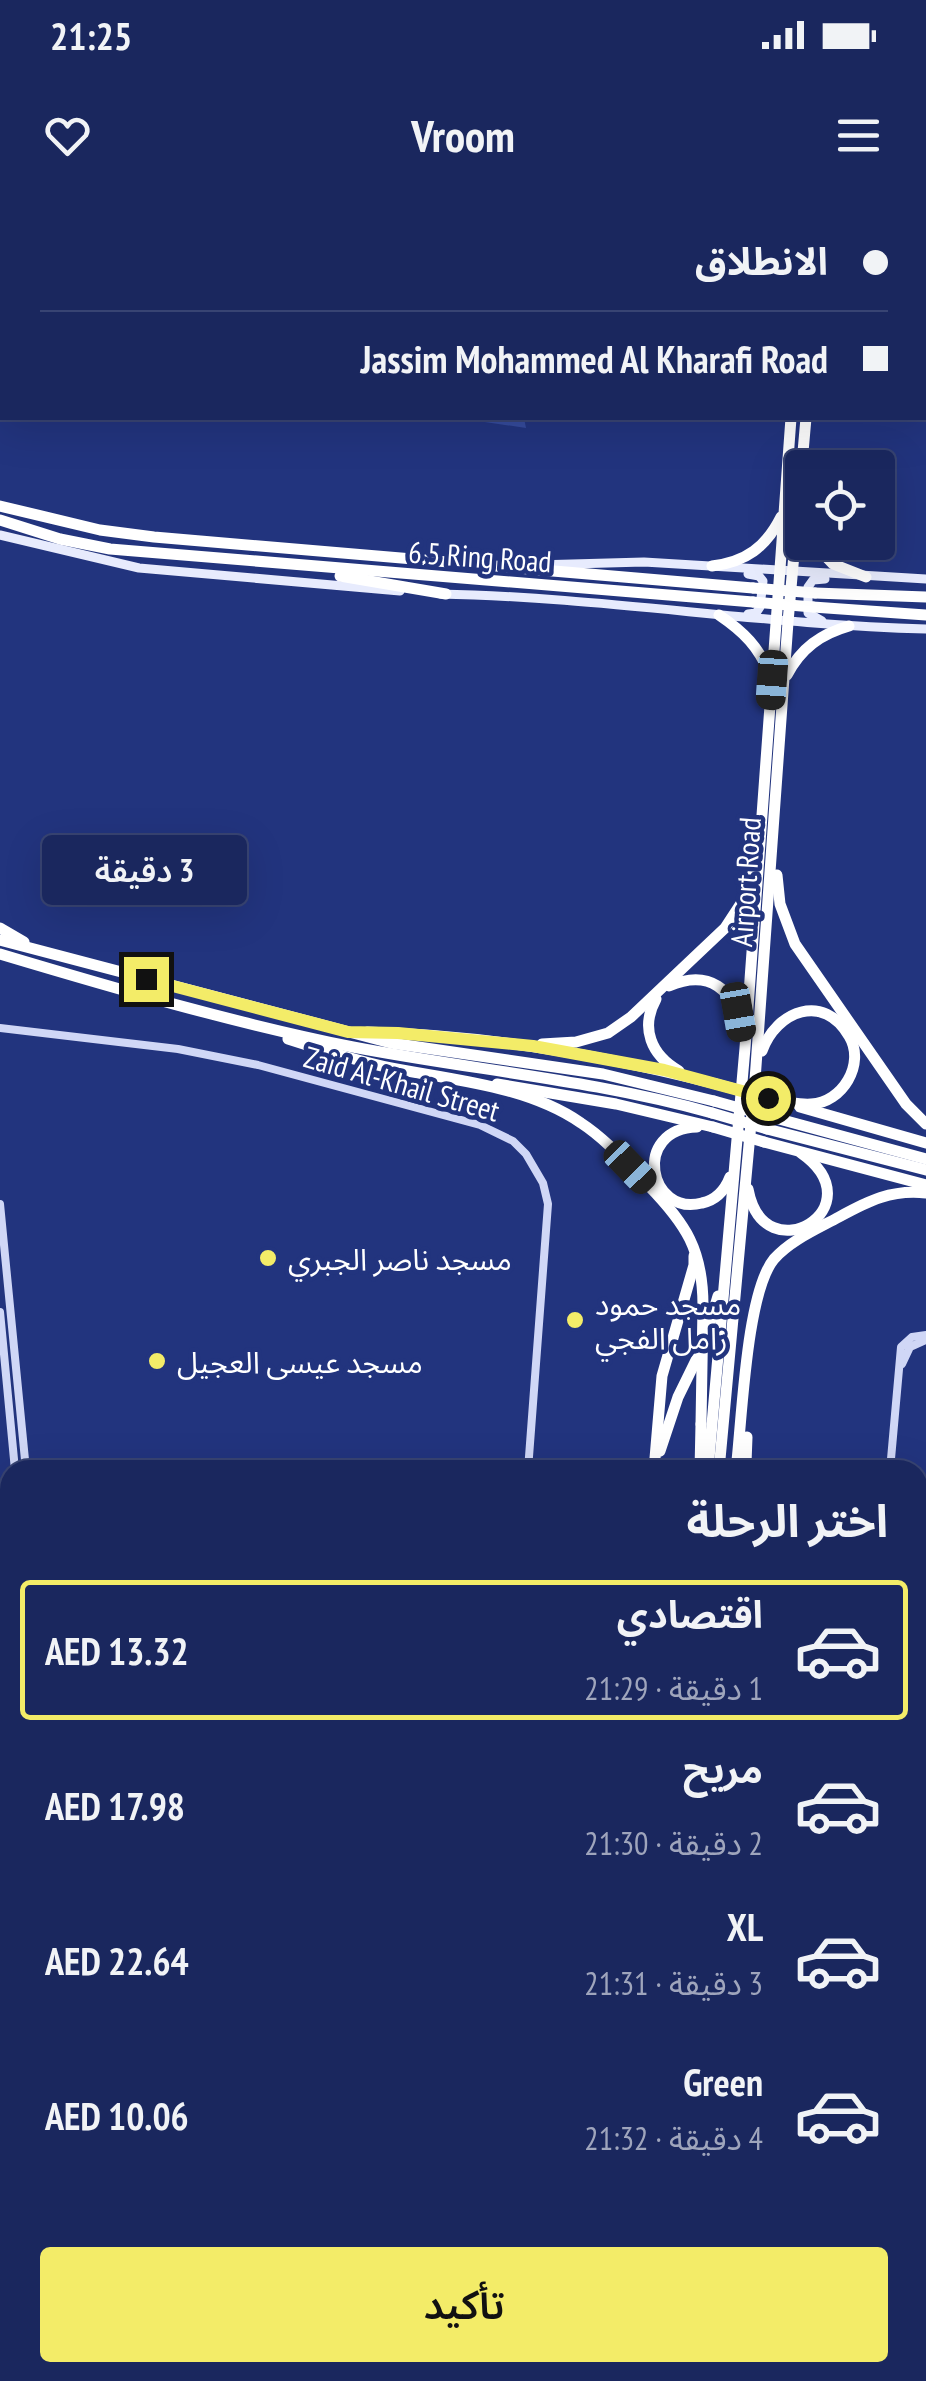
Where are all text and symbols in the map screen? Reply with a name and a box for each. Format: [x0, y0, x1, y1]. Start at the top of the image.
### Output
text: 21:25 [50, 11, 132, 60]
text: Vroom [411, 106, 515, 164]
icon: heart [40, 108, 95, 163]
icon: menu [831, 108, 886, 163]
text: الانطلاق [695, 236, 828, 285]
text: Jassim Mohammed Al Kharafi Road [360, 334, 828, 383]
map controls [785, 450, 895, 560]
button: locate [785, 450, 895, 560]
street label: 6.5 Ring Road [407, 532, 553, 580]
car [755, 649, 789, 711]
street label: Airport Road [721, 816, 769, 948]
callout: 3 دقيقة [44, 834, 248, 904]
text: 3 دقيقة [95, 849, 194, 891]
route end [124, 957, 169, 1002]
car [718, 980, 758, 1044]
street label: Zaid Al-Khail Street [300, 1036, 505, 1130]
route start [746, 1076, 791, 1121]
car [598, 1135, 662, 1199]
place label: مسجد ناصر الجبري [288, 1239, 512, 1282]
marker: مسجد ناصر الجبري [257, 1247, 279, 1269]
place label: مسجد حمود زامل الفجي [595, 1284, 741, 1361]
marker: مسجد حمود زامل الفجي [564, 1309, 586, 1331]
place label: مسجد عيسى العجيل [177, 1342, 423, 1381]
marker: مسجد عيسى العجيل [146, 1350, 168, 1372]
text: اختر الرحلة [687, 1491, 888, 1549]
text: اقتصادي [617, 1589, 763, 1638]
icon: car [793, 1605, 883, 1695]
text: AED 13.32 [45, 1626, 189, 1675]
text: 1 دقيقة · 21:29 [584, 1667, 763, 1709]
text: مريح [683, 1744, 763, 1793]
icon: car [793, 1760, 883, 1850]
text: AED 17.98 [45, 1781, 185, 1830]
text: 2 دقيقة · 21:30 [584, 1822, 763, 1864]
text: XL [727, 1902, 763, 1951]
icon: car [793, 1915, 883, 2005]
text: AED 22.64 [45, 1936, 189, 1985]
text: 3 دقيقة · 21:31 [584, 1962, 763, 2004]
text: Green [683, 2057, 763, 2106]
icon: car [793, 2070, 883, 2160]
text: AED 10.06 [45, 2091, 189, 2140]
text: 4 دقيقة · 21:32 [584, 2117, 763, 2159]
button: تأكيد [40, 2247, 888, 2362]

